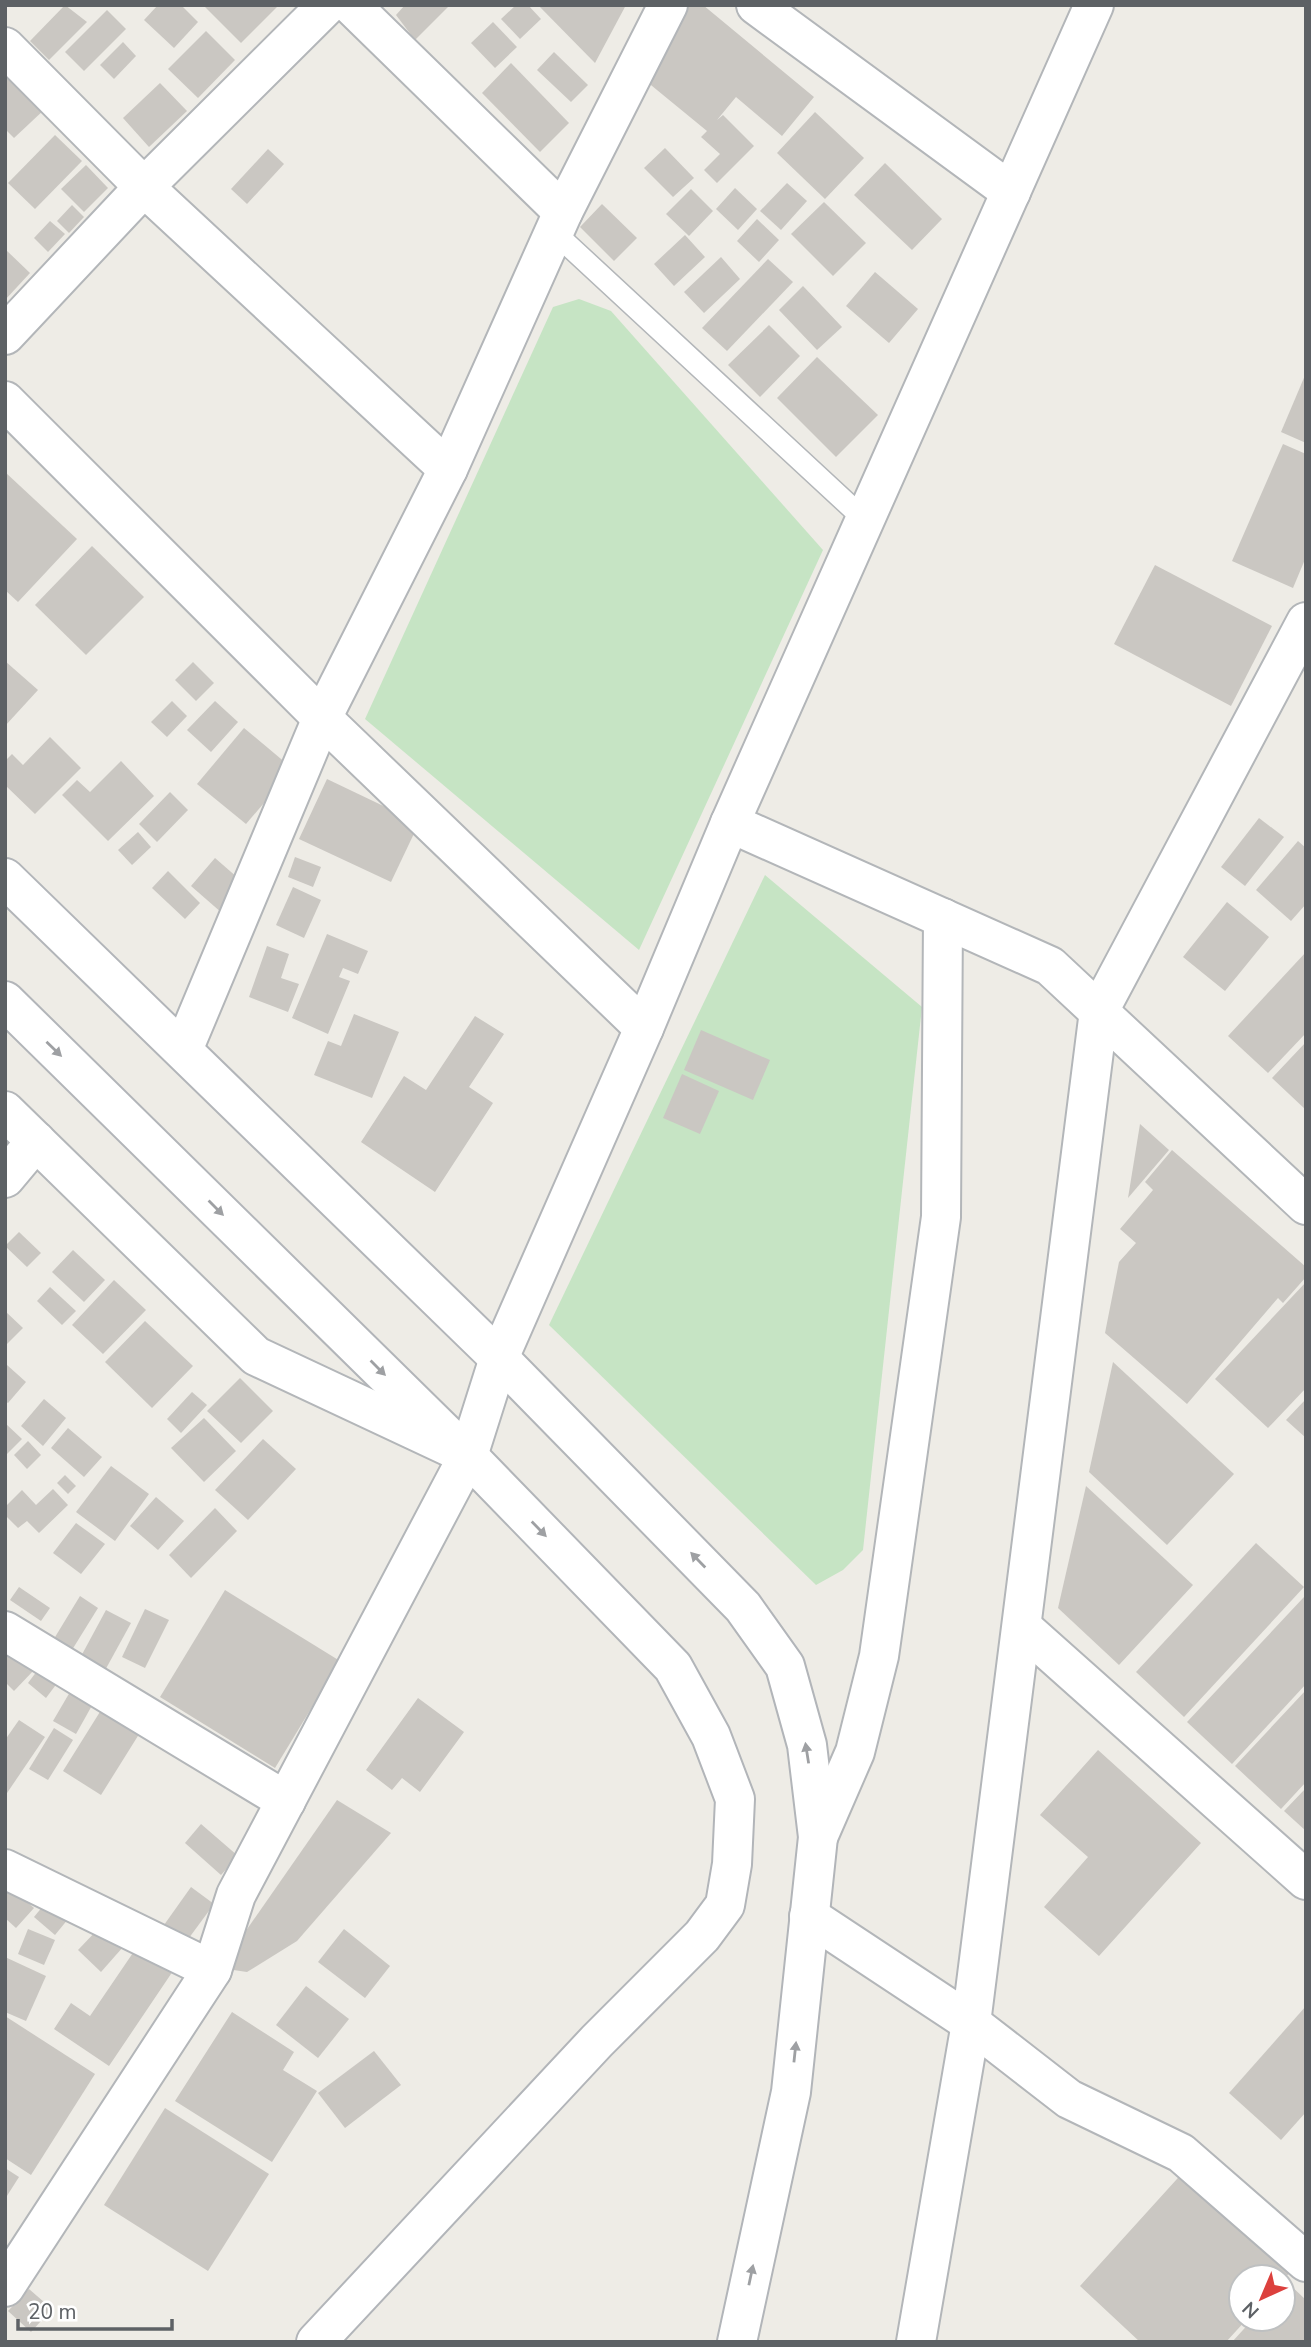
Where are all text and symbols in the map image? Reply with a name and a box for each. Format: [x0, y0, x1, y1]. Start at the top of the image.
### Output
one-way arrow [45, 1040, 62, 1056]
one-way arrow [208, 1200, 225, 1217]
one-way arrow [370, 1359, 387, 1376]
one-way arrow [530, 1520, 546, 1537]
one-way arrow [690, 1552, 706, 1569]
one-way arrow [801, 1742, 812, 1764]
one-way arrow [790, 2041, 801, 2063]
north arrow [1227, 2263, 1297, 2333]
one-way arrow [746, 2264, 757, 2286]
scale bar [18, 2288, 172, 2332]
text: N [1237, 2295, 1265, 2324]
text: 20 m [28, 2298, 77, 2326]

